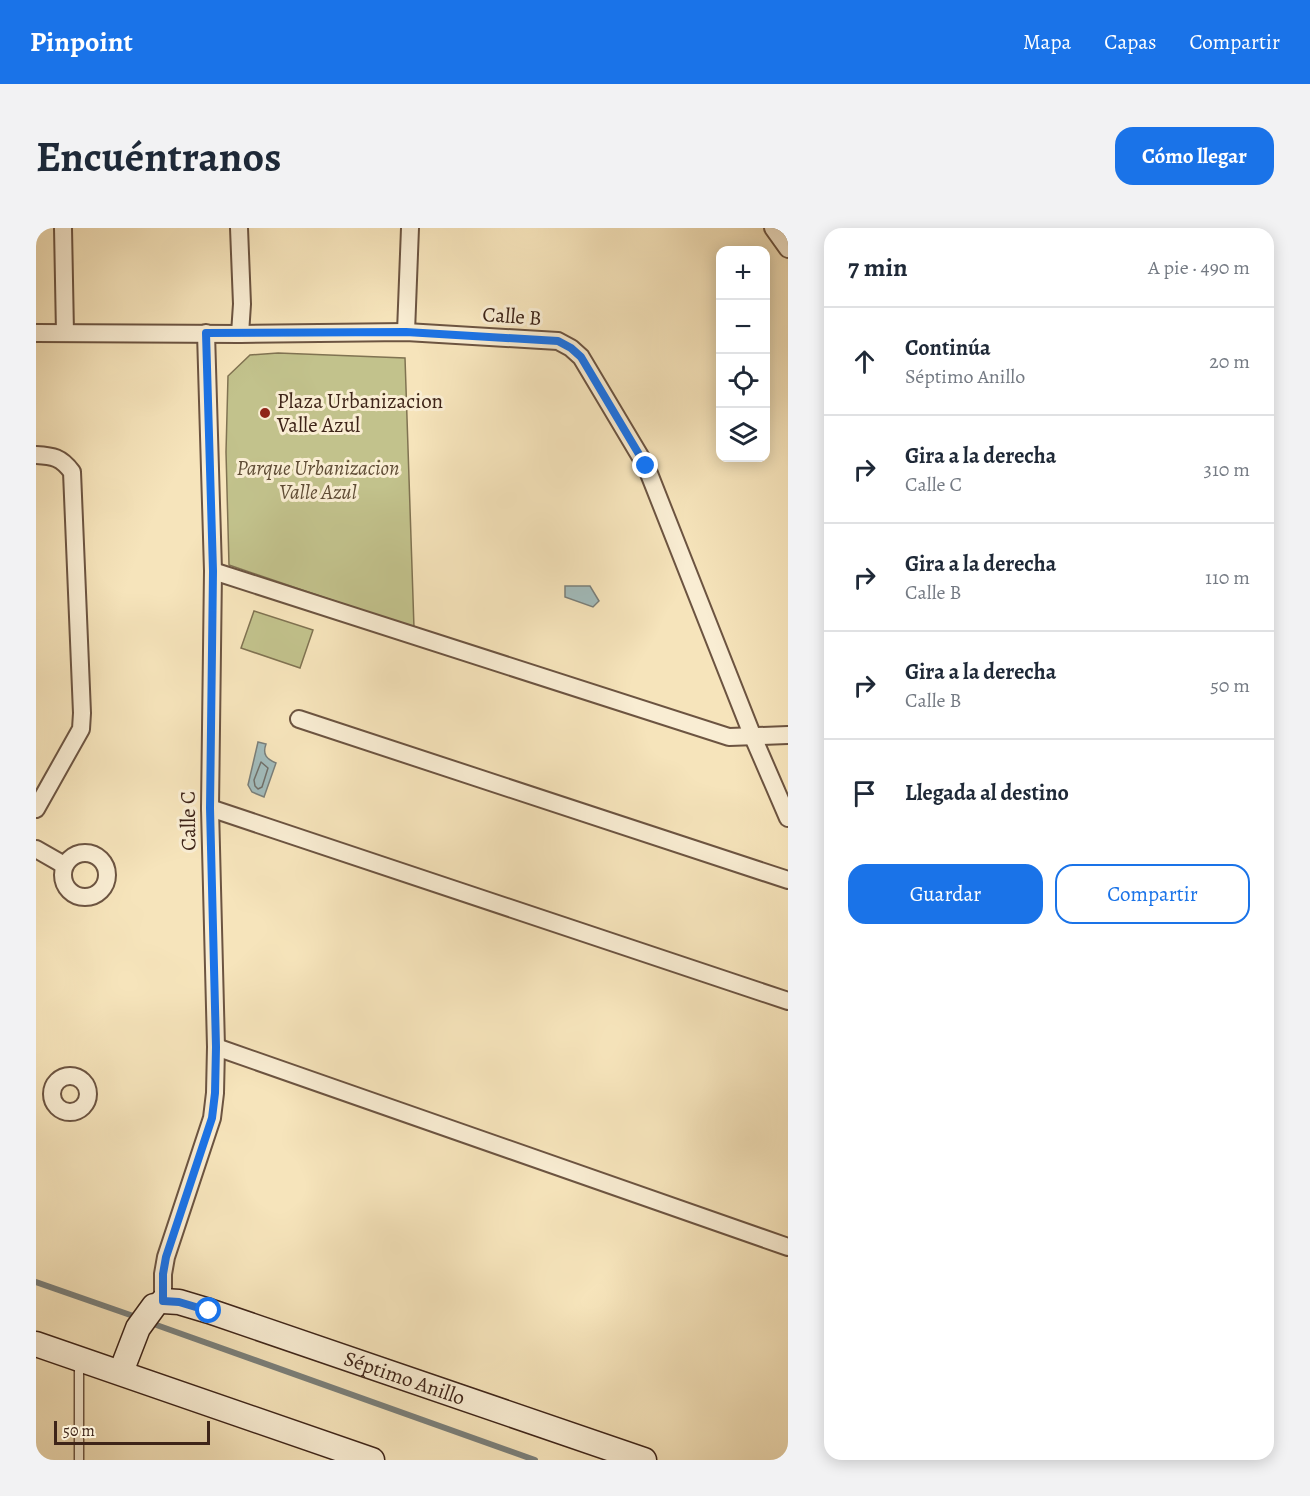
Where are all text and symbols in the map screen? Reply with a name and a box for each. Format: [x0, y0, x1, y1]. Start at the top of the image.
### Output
text: Pinpoint [30, 23, 133, 61]
text: Mapa [1023, 28, 1071, 56]
text: Capas [1104, 28, 1157, 56]
text: Compartir [1190, 28, 1280, 56]
button: Cómo llegar [1115, 127, 1274, 185]
text: Encuéntranos [36, 128, 281, 185]
map controls [716, 246, 770, 462]
button: + [716, 246, 770, 300]
text: 7 min [848, 250, 908, 285]
text: A pie · 490 m [1148, 254, 1250, 281]
street label: Calle B [481, 300, 543, 332]
button: − [716, 300, 770, 354]
text: Continúa [905, 333, 991, 363]
icon: ahead [848, 345, 881, 378]
text: 20 m [1209, 348, 1250, 375]
button: locate [716, 354, 770, 408]
text: Séptimo Anillo [905, 363, 1025, 390]
place label: Plaza Urbanizacion Valle Azul [276, 387, 443, 439]
marker: Plaza Urbanizacion Valle Azul [258, 406, 272, 420]
button: layers [716, 408, 770, 462]
text: Gira a la derecha [905, 441, 1056, 471]
route end [632, 452, 658, 478]
icon: right [848, 453, 881, 486]
park label: Parque Urbanizacion Valle Azul [236, 454, 400, 506]
text: 310 m [1204, 456, 1250, 483]
text: Calle C [905, 471, 962, 498]
text: Gira a la derecha [905, 549, 1056, 579]
icon: right [848, 561, 881, 594]
text: 110 m [1205, 564, 1250, 591]
text: Calle B [905, 579, 961, 606]
text: Gira a la derecha [905, 657, 1056, 687]
icon: right [848, 669, 881, 702]
text: 50 m [1210, 672, 1250, 699]
text: Calle B [905, 687, 961, 714]
icon: arrive [848, 777, 881, 810]
text: Llegada al destino [905, 778, 1069, 808]
street label: Calle C [173, 791, 203, 851]
button: Guardar [848, 864, 1043, 924]
button: Compartir [1055, 864, 1250, 924]
route start [195, 1297, 221, 1323]
street label: Séptimo Anillo [340, 1344, 469, 1412]
scale bar [54, 1418, 210, 1446]
text: 50 m [63, 1420, 95, 1442]

